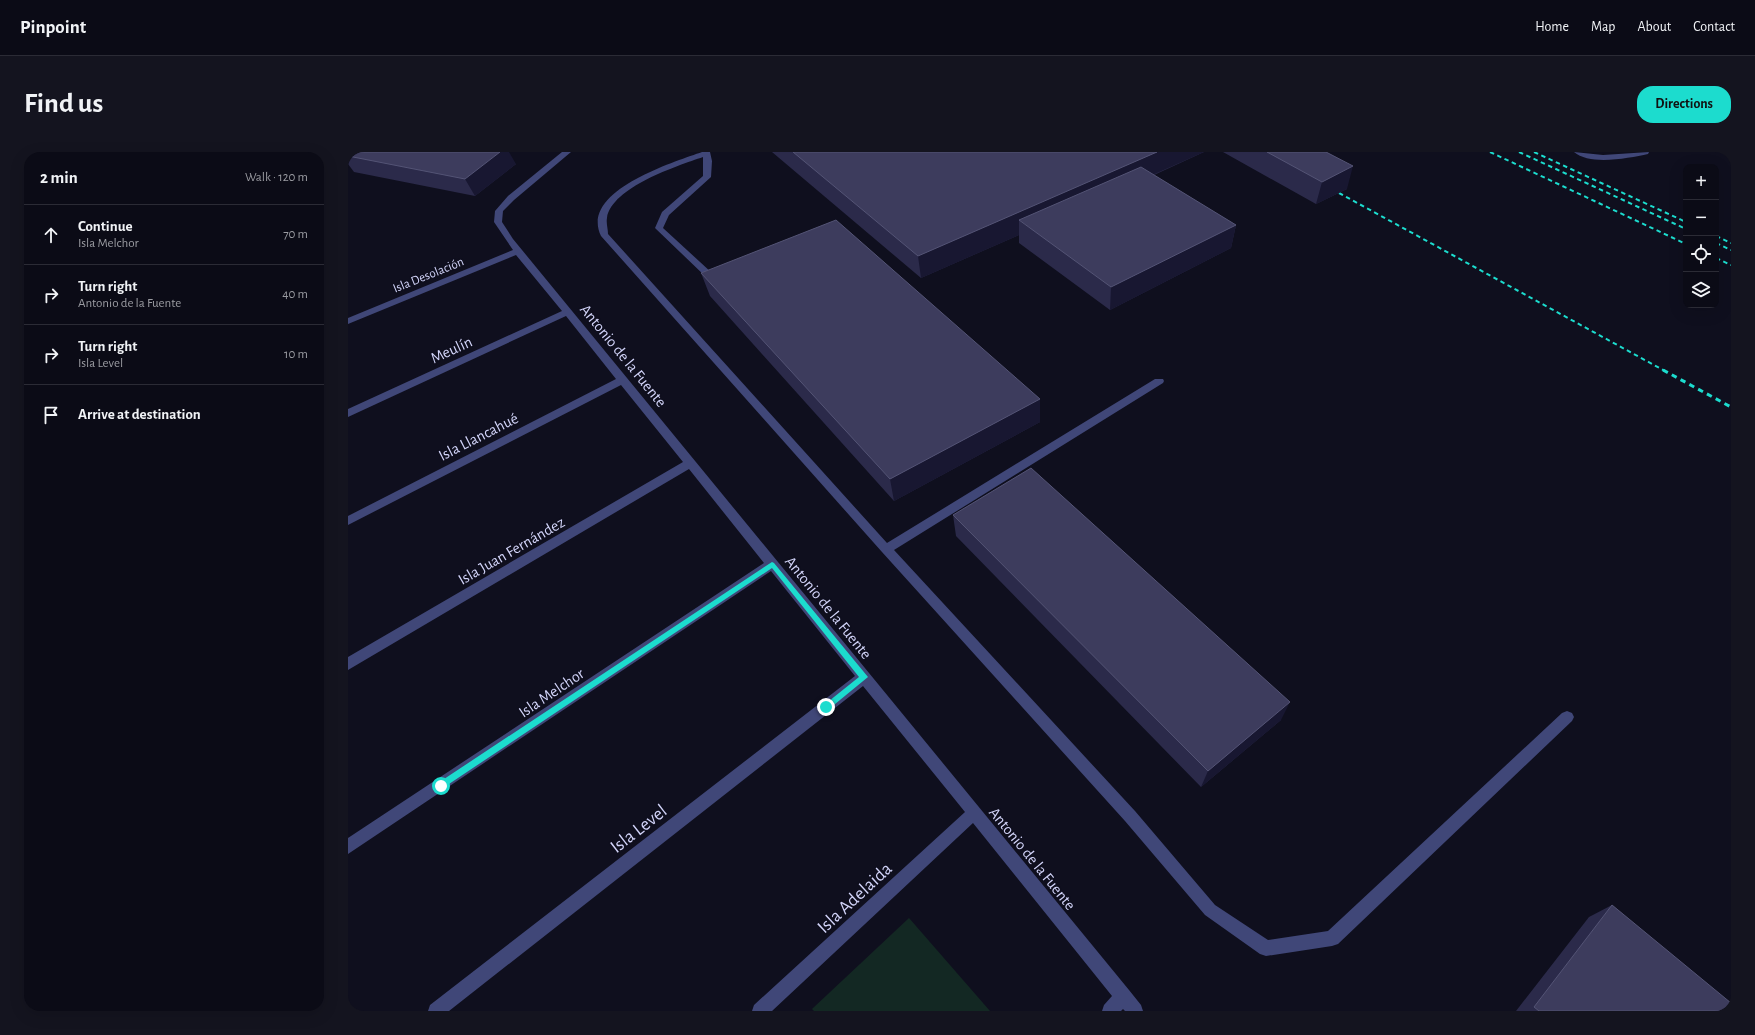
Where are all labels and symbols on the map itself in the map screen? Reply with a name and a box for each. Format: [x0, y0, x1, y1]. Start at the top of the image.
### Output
street label: Isla Desolación [391, 255, 466, 296]
street label: Antonio de la Fuente [577, 301, 669, 410]
street label: Meulín [428, 333, 475, 366]
street label: Isla Llancahué [436, 410, 521, 464]
street label: Isla Juan Fernández [456, 514, 568, 588]
street label: Antonio de la Fuente [782, 553, 874, 662]
street label: Isla Melchor [516, 665, 588, 720]
route end [817, 698, 835, 716]
route start [432, 777, 450, 795]
street label: Isla Level [607, 801, 671, 857]
street label: Antonio de la Fuente [986, 804, 1078, 913]
street label: Isla Adelaida [814, 859, 896, 937]

